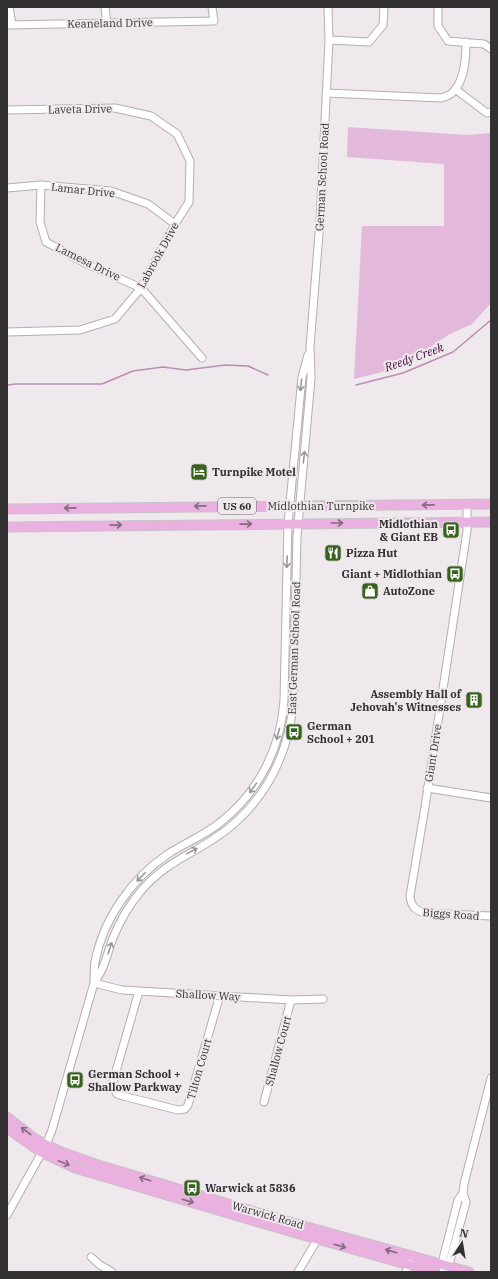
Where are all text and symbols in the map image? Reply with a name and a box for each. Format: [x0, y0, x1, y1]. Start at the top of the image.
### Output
street label: Keaneland Drive [67, 15, 153, 31]
street label: Laveta Drive [48, 101, 112, 117]
street label: German School Road [312, 122, 332, 231]
street label: Lamar Drive [50, 180, 116, 200]
street label: Labrook Drive [134, 220, 182, 290]
street label: Lamesa Drive [53, 240, 123, 284]
water label: Reedy Creek [382, 339, 446, 375]
one-way arrow [297, 378, 305, 391]
one-way arrow [300, 451, 308, 464]
hotel icon: Turnpike Motel [189, 462, 209, 482]
place label: Turnpike Motel [212, 465, 296, 479]
road number: US 60 [218, 498, 256, 514]
street label: Midlothian Turnpike [267, 499, 375, 513]
one-way arrow [422, 501, 435, 509]
one-way arrow [194, 503, 207, 510]
one-way arrow [64, 504, 77, 512]
place label: Midlothian & Giant EB [379, 517, 438, 544]
one-way arrow [330, 519, 343, 527]
one-way arrow [239, 520, 252, 528]
bus stop icon: Midlothian & Giant EB [441, 520, 461, 540]
one-way arrow [109, 521, 122, 529]
restaurant icon: Pizza Hut [323, 543, 343, 563]
place label: Pizza Hut [346, 546, 397, 560]
one-way arrow [283, 556, 291, 569]
bus stop icon: Giant + Midlothian [445, 564, 465, 584]
place label: Giant + Midlothian [341, 567, 442, 581]
street label: East German School Road [285, 581, 303, 715]
shop icon: AutoZone [360, 581, 380, 601]
place label: AutoZone [383, 584, 435, 598]
place label: Assembly Hall of Jehovah's Witnesses [350, 687, 462, 714]
building icon: Assembly Hall of Jehovah's Witnesses [464, 690, 484, 710]
place label: German School + 201 [307, 719, 375, 746]
bus stop icon: German School + 201 [284, 722, 304, 742]
street label: Giant Drive [421, 723, 445, 783]
one-way arrow [274, 727, 282, 740]
one-way arrow [249, 783, 257, 794]
one-way arrow [186, 847, 198, 855]
one-way arrow [136, 872, 146, 882]
street label: Biggs Road [422, 905, 480, 923]
one-way arrow [106, 942, 114, 954]
street label: Shallow Way [175, 986, 241, 1004]
street label: Shallow Court [262, 1014, 294, 1088]
street label: Tilton Court [184, 1037, 214, 1101]
place label: German School + Shallow Parkway [88, 1067, 182, 1094]
bus stop icon: German School + Shallow Parkway [65, 1070, 85, 1090]
one-way arrow [20, 1127, 31, 1136]
one-way arrow [57, 1160, 69, 1168]
one-way arrow [139, 1175, 152, 1182]
bus stop icon: Warwick at 5836 [182, 1178, 202, 1198]
place label: Warwick at 5836 [205, 1181, 296, 1195]
one-way arrow [181, 1198, 194, 1205]
street label: Warwick Road [230, 1198, 306, 1232]
north arrow [442, 1223, 482, 1263]
text: N [458, 1225, 470, 1241]
one-way arrow [333, 1243, 346, 1250]
one-way arrow [384, 1247, 397, 1254]

